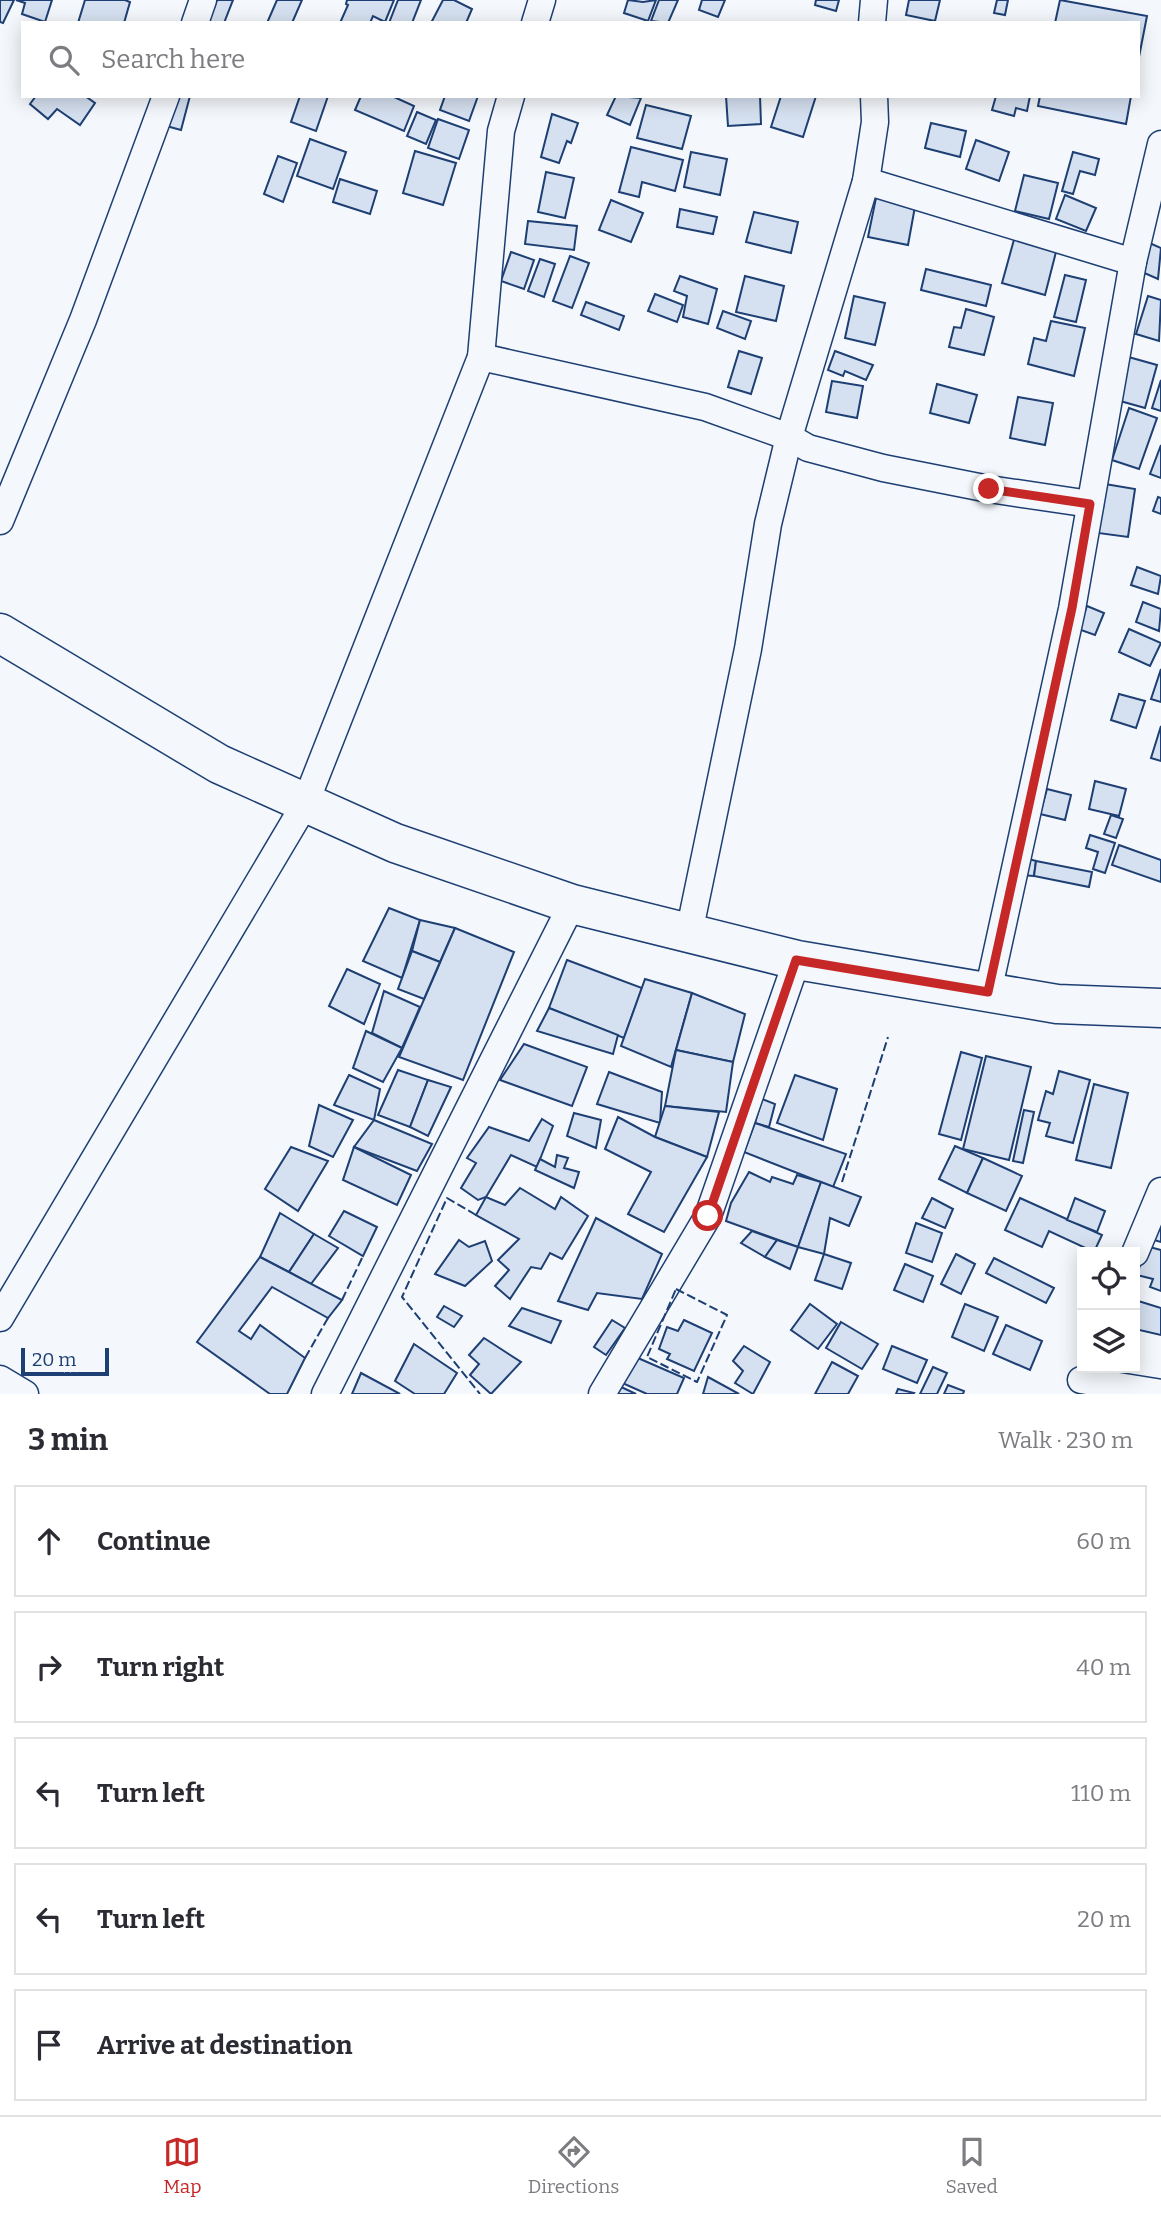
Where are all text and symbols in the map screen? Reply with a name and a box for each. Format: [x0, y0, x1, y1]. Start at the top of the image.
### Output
search box [21, 21, 1140, 98]
icon: search [45, 41, 83, 79]
text: Search here [101, 44, 245, 75]
route end [973, 473, 1004, 504]
route start [692, 1200, 723, 1231]
map controls [1077, 1247, 1140, 1373]
button: locate [1077, 1247, 1140, 1310]
button: layers [1077, 1310, 1140, 1373]
scale bar [21, 1345, 108, 1377]
text: 20 m [32, 1348, 76, 1371]
text: 3 min [28, 1422, 108, 1458]
text: Walk · 230 m [998, 1426, 1133, 1454]
icon: ahead [30, 1522, 68, 1560]
text: Continue [97, 1526, 211, 1557]
text: 60 m [1076, 1527, 1131, 1555]
icon: right [30, 1648, 68, 1686]
text: Turn right [97, 1652, 224, 1683]
text: 40 m [1076, 1653, 1131, 1681]
icon: left [30, 1774, 68, 1812]
text: Turn left [97, 1778, 205, 1809]
text: 110 m [1071, 1779, 1131, 1807]
icon: left [30, 1900, 68, 1938]
text: Turn left [97, 1904, 205, 1935]
text: 20 m [1077, 1905, 1131, 1933]
icon: arrive [30, 2026, 68, 2064]
text: Arrive at destination [97, 2030, 352, 2061]
tab: Map [163, 2133, 202, 2198]
tab: Directions [528, 2133, 619, 2198]
tab: Saved [946, 2133, 998, 2198]

